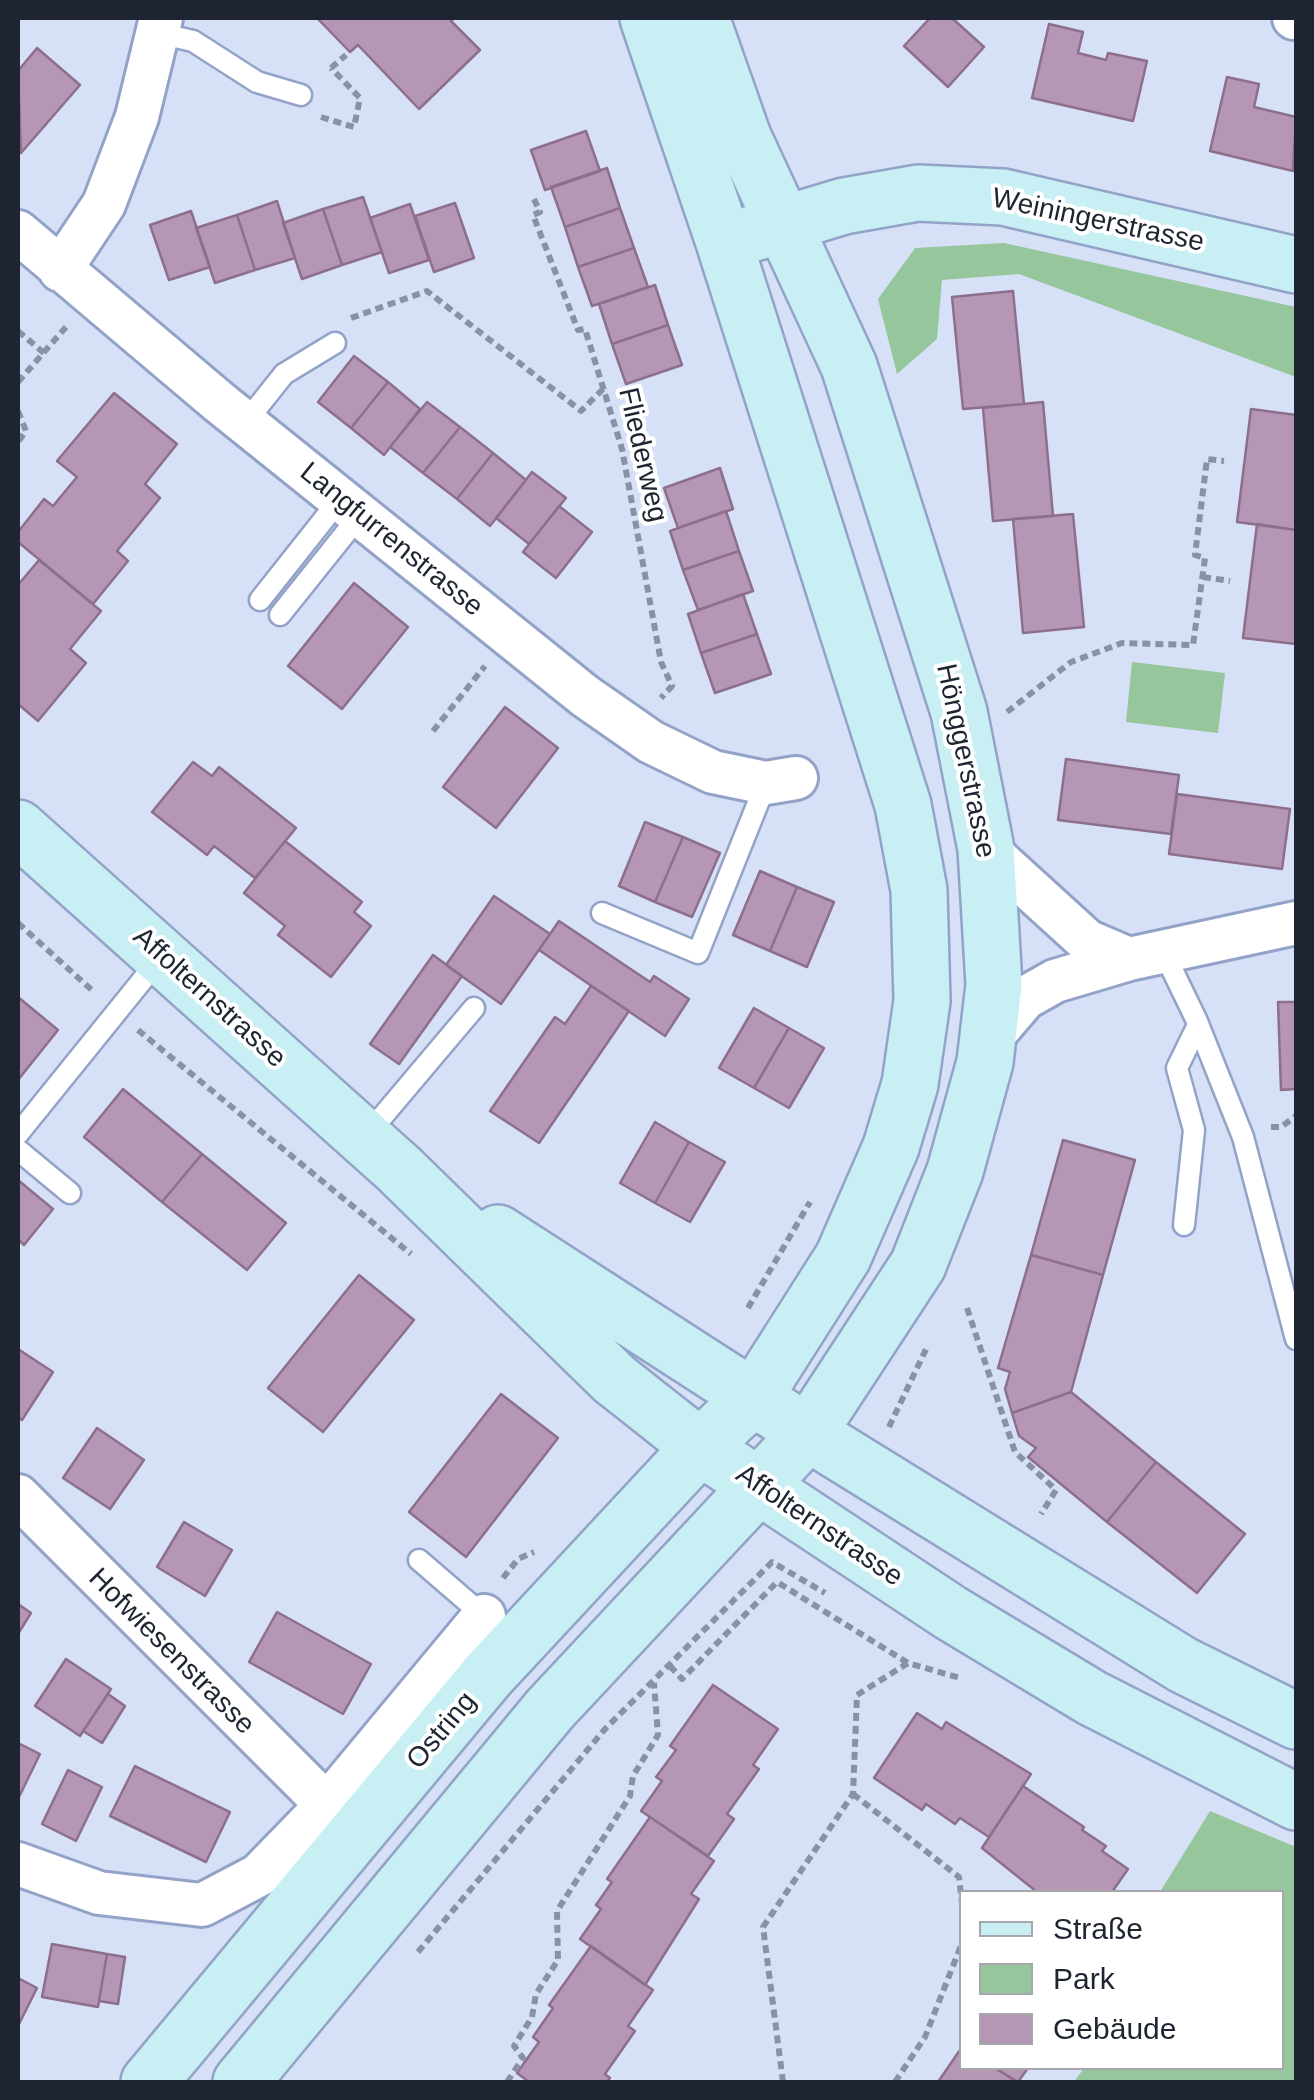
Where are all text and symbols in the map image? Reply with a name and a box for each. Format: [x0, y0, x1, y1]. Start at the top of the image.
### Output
street label: Weiningerstrasse [989, 182, 1207, 260]
street label: Fliederweg [610, 385, 674, 525]
street label: Langfurrenstrasse [293, 456, 489, 624]
street label: Hönggerstrasse [928, 661, 1002, 861]
street label: Affolternstrasse [126, 921, 292, 1075]
street label: Affolternstrasse [729, 1458, 909, 1594]
street label: Hofwiesenstrasse [81, 1562, 261, 1742]
street label: Ostring [400, 1686, 484, 1776]
legend [959, 1890, 1284, 2070]
text: Straße [1053, 1912, 1143, 1945]
text: Park [1053, 1962, 1115, 1995]
text: Gebäude [1053, 2012, 1176, 2045]

